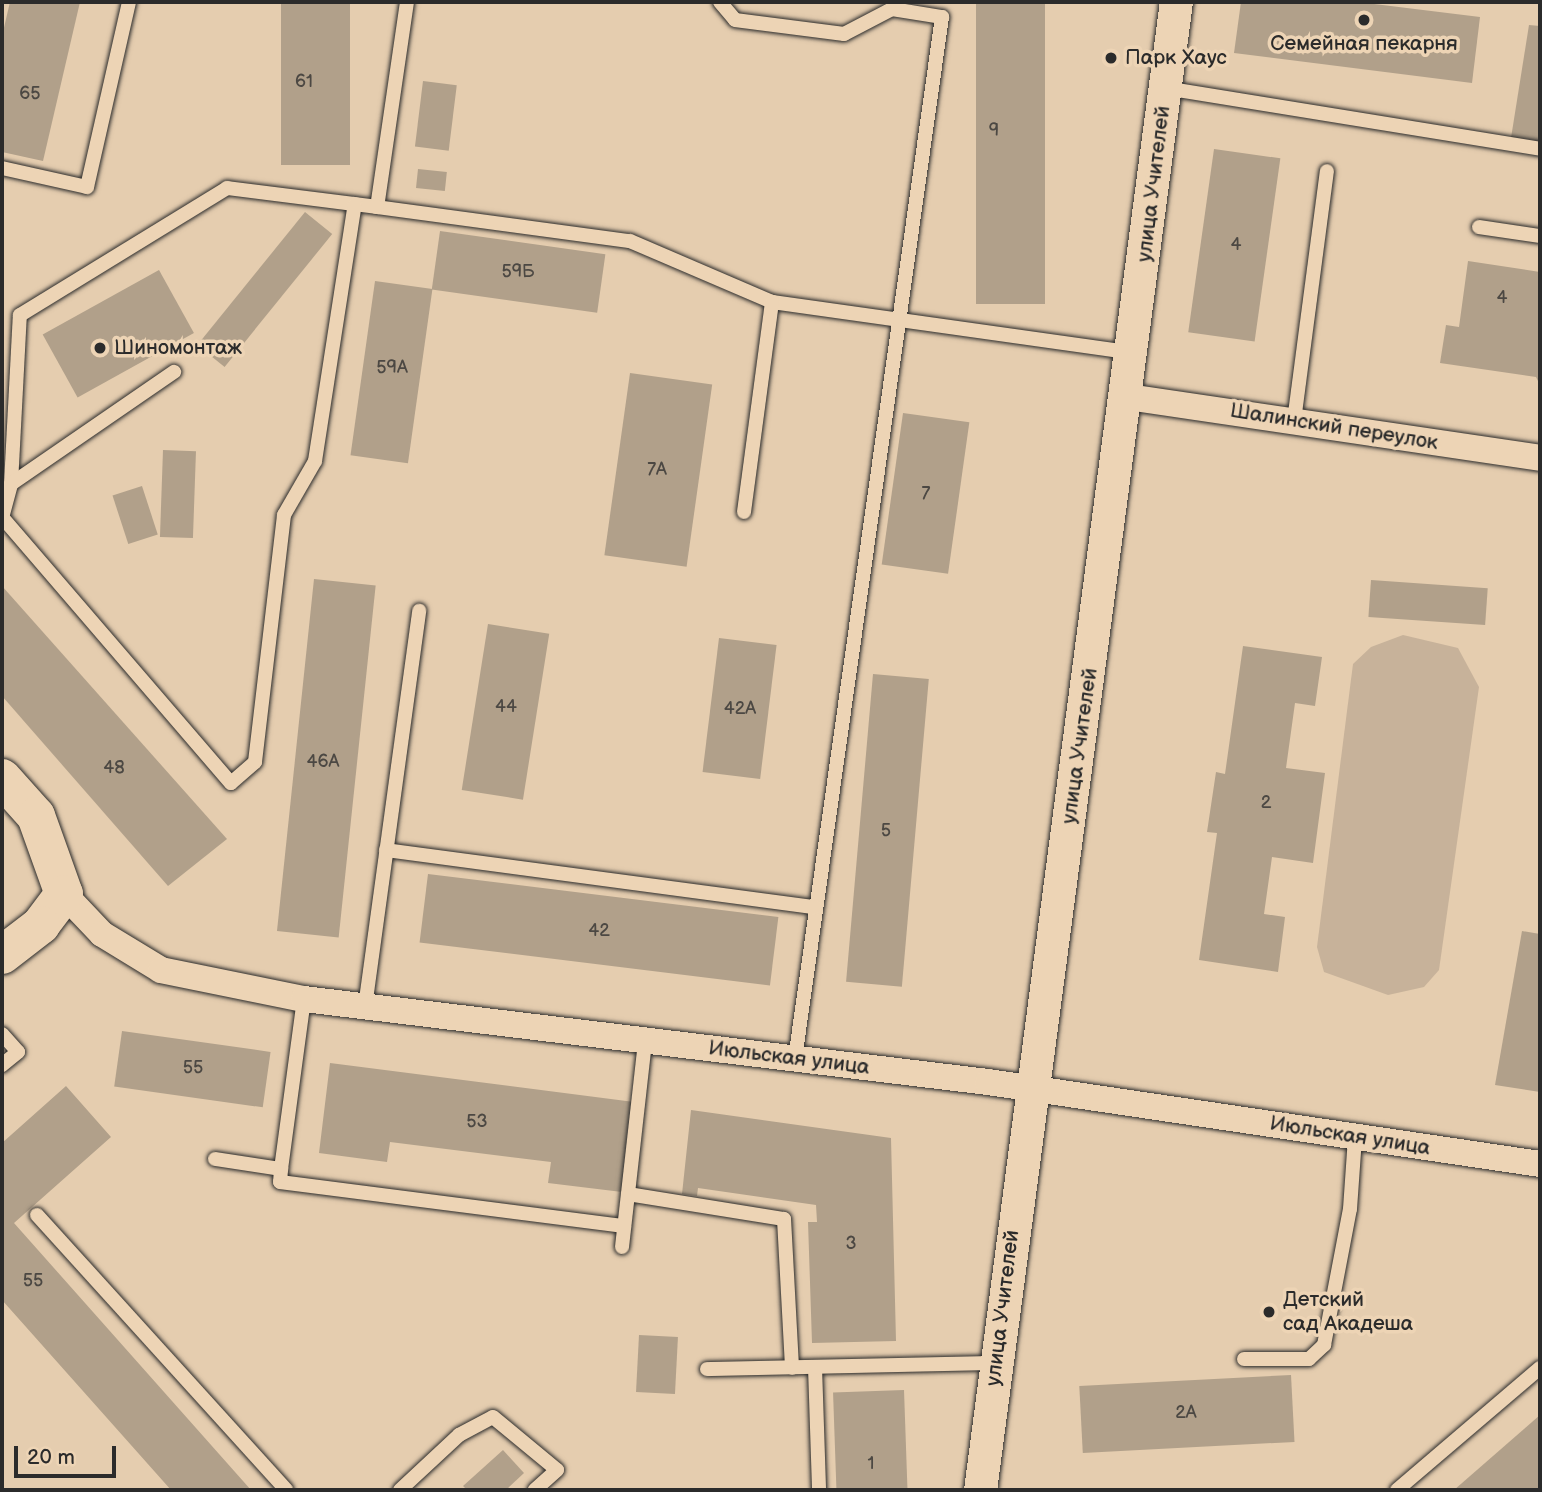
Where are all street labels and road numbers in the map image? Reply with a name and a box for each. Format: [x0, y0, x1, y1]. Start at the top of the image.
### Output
street label: улица Учителей [1132, 104, 1176, 264]
street label: Шалинский переулок [1228, 398, 1440, 456]
street label: улица Учителей [1057, 666, 1103, 826]
street label: Июльская улица [707, 1036, 871, 1080]
street label: Июльская улица [1268, 1111, 1432, 1161]
street label: улица Учителей [981, 1228, 1025, 1388]

